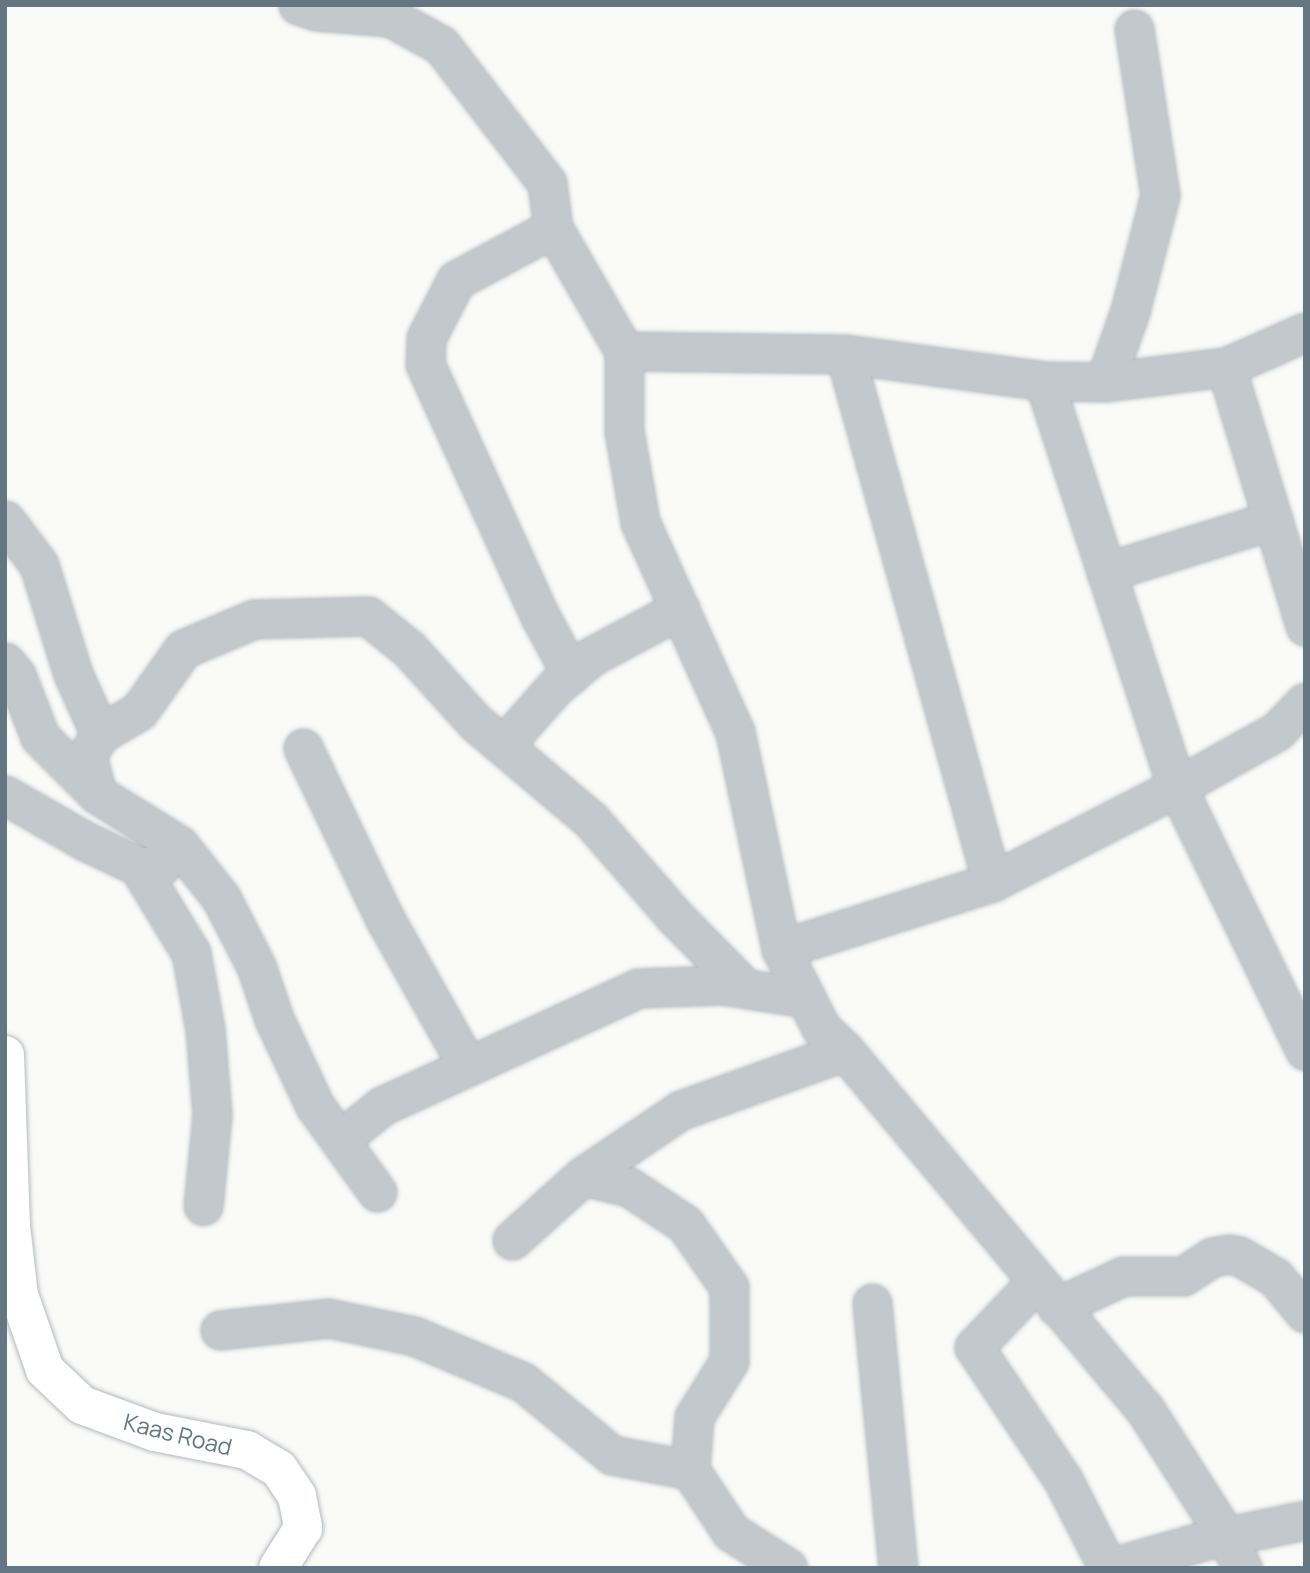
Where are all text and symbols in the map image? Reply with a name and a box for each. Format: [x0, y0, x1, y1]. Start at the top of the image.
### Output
street label: Kaas Road [121, 1407, 235, 1461]

